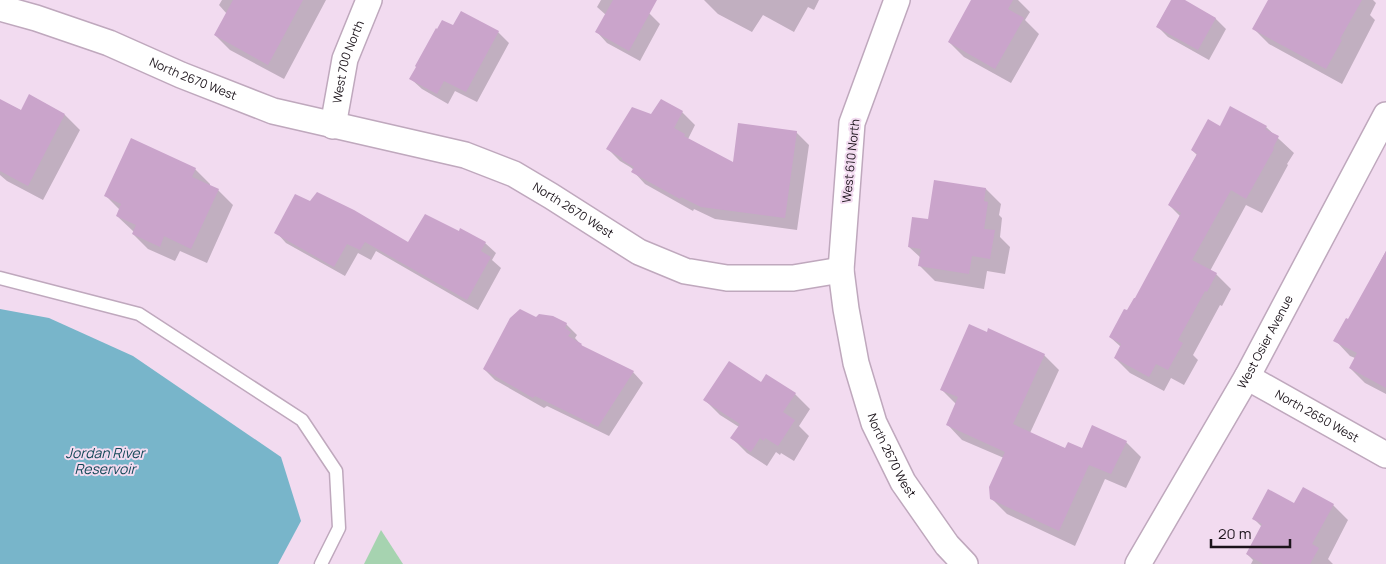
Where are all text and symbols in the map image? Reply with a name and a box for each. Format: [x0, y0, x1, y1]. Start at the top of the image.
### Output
street label: West 700 North [328, 18, 368, 105]
street label: North 2670 West [147, 53, 239, 104]
street label: West 610 North [838, 118, 863, 204]
street label: North 2670 West [530, 178, 617, 242]
street label: West Osier Avenue [1233, 292, 1297, 392]
street label: North 2650 West [1272, 385, 1362, 446]
street label: North 2670 West [864, 411, 920, 501]
water label: Jordan River Reservoir [65, 443, 146, 478]
scale bar [1211, 516, 1290, 548]
text: 20 m [1218, 523, 1251, 544]

